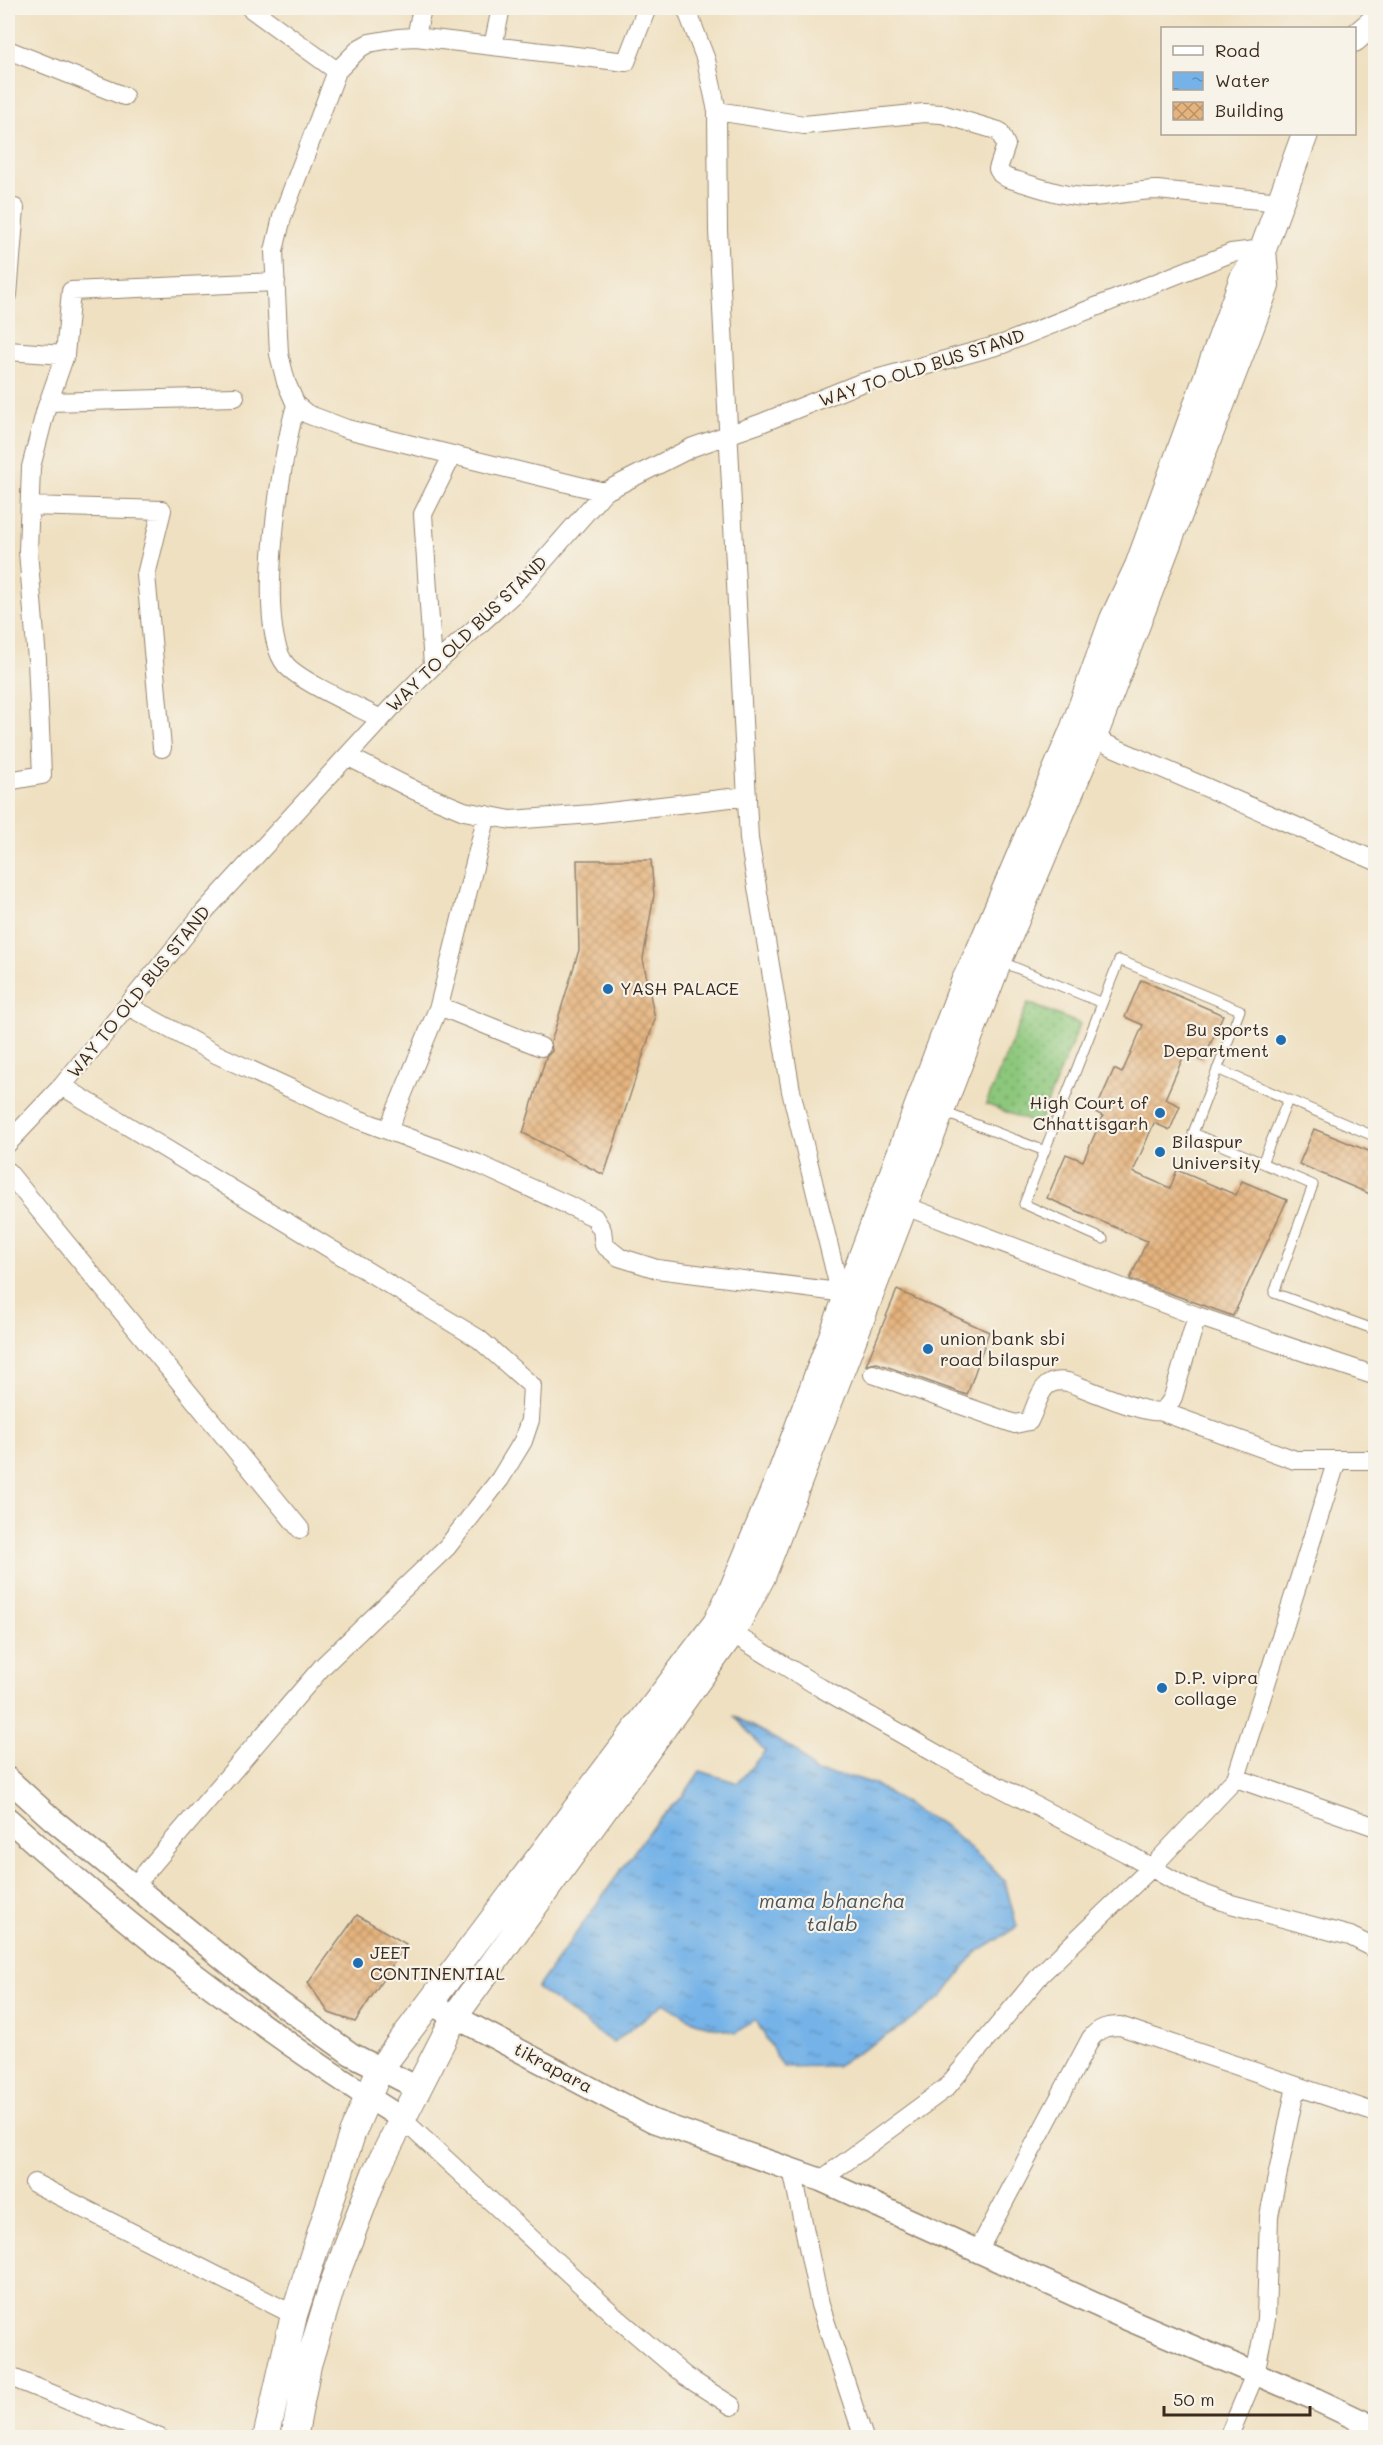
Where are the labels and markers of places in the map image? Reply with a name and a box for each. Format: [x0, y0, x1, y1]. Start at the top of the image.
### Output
place label: YASH PALACE [620, 976, 739, 1000]
marker: YASH PALACE [601, 982, 615, 996]
place label: Bu sports Department [1163, 1017, 1269, 1062]
marker: Bu sports Department [1274, 1033, 1288, 1047]
place label: High Court of Chhattisgarh [1030, 1090, 1149, 1135]
marker: High Court of Chhattisgarh [1153, 1106, 1167, 1120]
place label: Bilaspur University [1172, 1129, 1261, 1174]
marker: Bilaspur University [1153, 1145, 1167, 1159]
place label: union bank sbi road bilaspur [940, 1326, 1065, 1371]
marker: union bank sbi road bilaspur [921, 1342, 935, 1356]
place label: D.P. vipra collage [1174, 1665, 1258, 1710]
marker: D.P. vipra collage [1155, 1681, 1169, 1695]
place label: JEET CONTINENTIAL [370, 1940, 506, 1985]
marker: JEET CONTINENTIAL [351, 1956, 365, 1970]

